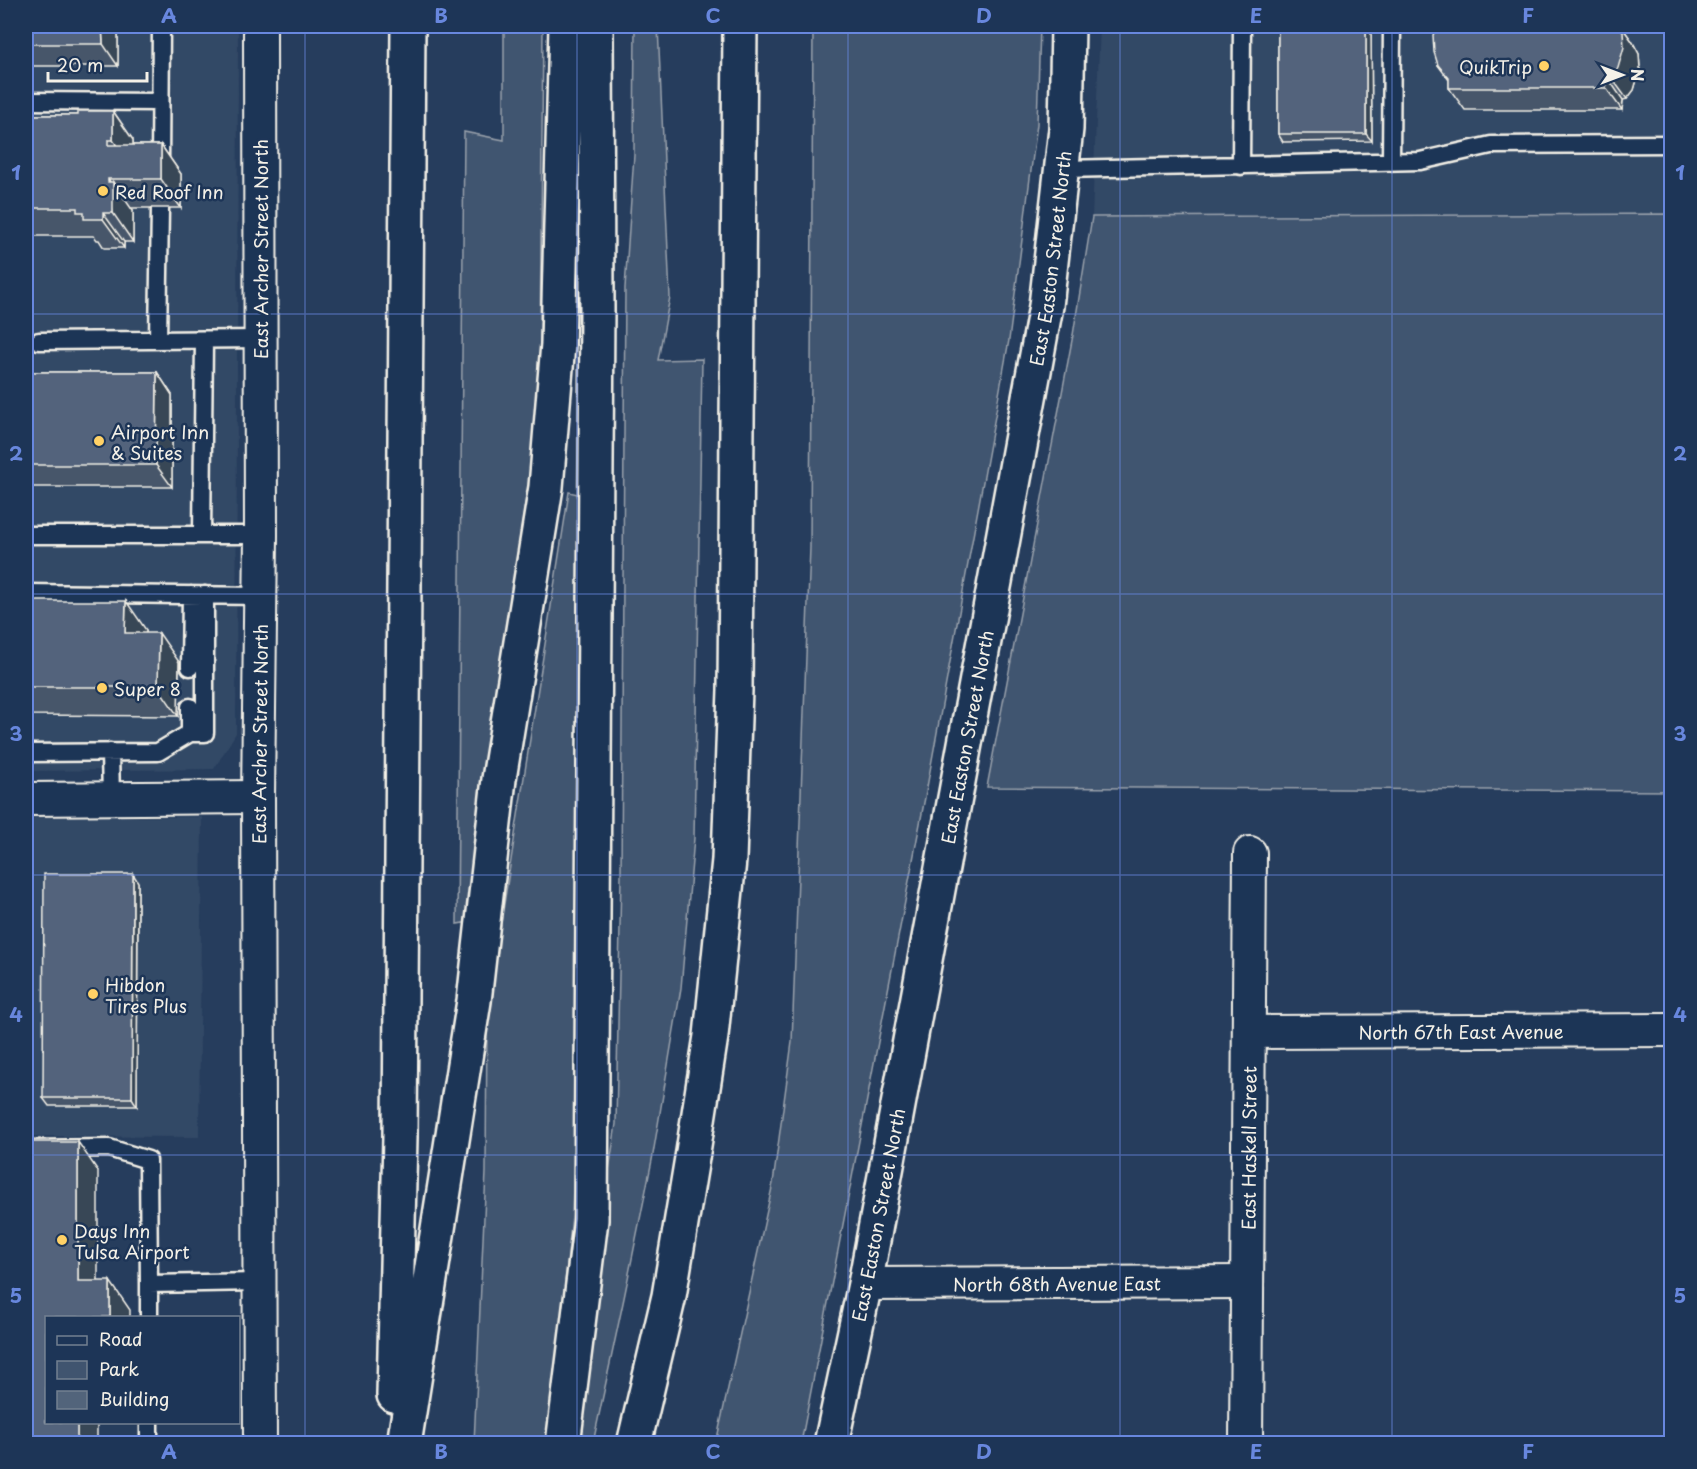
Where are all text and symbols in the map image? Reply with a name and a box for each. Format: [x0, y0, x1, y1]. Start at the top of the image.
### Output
text: A [161, 0, 177, 30]
text: B [434, 0, 448, 30]
text: C [705, 0, 721, 30]
text: D [976, 0, 992, 30]
text: E [1250, 0, 1262, 30]
text: F [1522, 0, 1534, 30]
scale bar [48, 45, 147, 83]
north arrow [1592, 45, 1652, 105]
text: 20 m [57, 51, 103, 78]
place label: QuikTrip [1459, 53, 1532, 80]
marker: QuikTrip [1537, 59, 1551, 73]
text: N [1626, 69, 1650, 81]
street label: East Archer Street North [247, 139, 274, 359]
street label: East Easton Street North [1022, 149, 1077, 368]
text: 1 [11, 157, 21, 187]
text: 1 [1675, 157, 1685, 187]
place label: Red Roof Inn [115, 178, 224, 205]
marker: Red Roof Inn [96, 184, 110, 198]
place label: Airport Inn & Suites [111, 418, 209, 466]
marker: Airport Inn & Suites [92, 434, 106, 448]
text: 2 [9, 438, 23, 468]
text: 2 [1673, 438, 1687, 468]
street label: East Archer Street North [244, 624, 273, 844]
street label: East Easton Street North [933, 628, 999, 846]
place label: Super 8 [114, 675, 181, 702]
marker: Super 8 [95, 681, 109, 695]
text: 3 [9, 718, 23, 748]
text: 3 [1673, 718, 1687, 748]
place label: Hibdon Tires Plus [105, 971, 187, 1019]
marker: Hibdon Tires Plus [86, 987, 100, 1001]
text: 4 [9, 999, 23, 1029]
text: 4 [1673, 999, 1687, 1029]
street label: North 67th East Avenue [1358, 1017, 1564, 1045]
street label: East Haskell Street [1234, 1066, 1262, 1230]
street label: East Easton Street North [844, 1106, 911, 1324]
place label: Days Inn Tulsa Airport [74, 1217, 190, 1265]
marker: Days Inn Tulsa Airport [55, 1233, 69, 1247]
street label: North 68th Avenue East [953, 1269, 1161, 1297]
text: 5 [10, 1280, 22, 1310]
text: 5 [1674, 1280, 1686, 1310]
legend [45, 1316, 240, 1424]
text: Road [99, 1325, 143, 1352]
text: Park [99, 1355, 139, 1382]
text: Building [99, 1385, 169, 1412]
text: A [161, 1436, 177, 1466]
text: B [434, 1436, 448, 1466]
text: C [705, 1436, 721, 1466]
text: D [976, 1436, 992, 1466]
text: E [1250, 1436, 1262, 1466]
text: F [1522, 1436, 1534, 1466]

